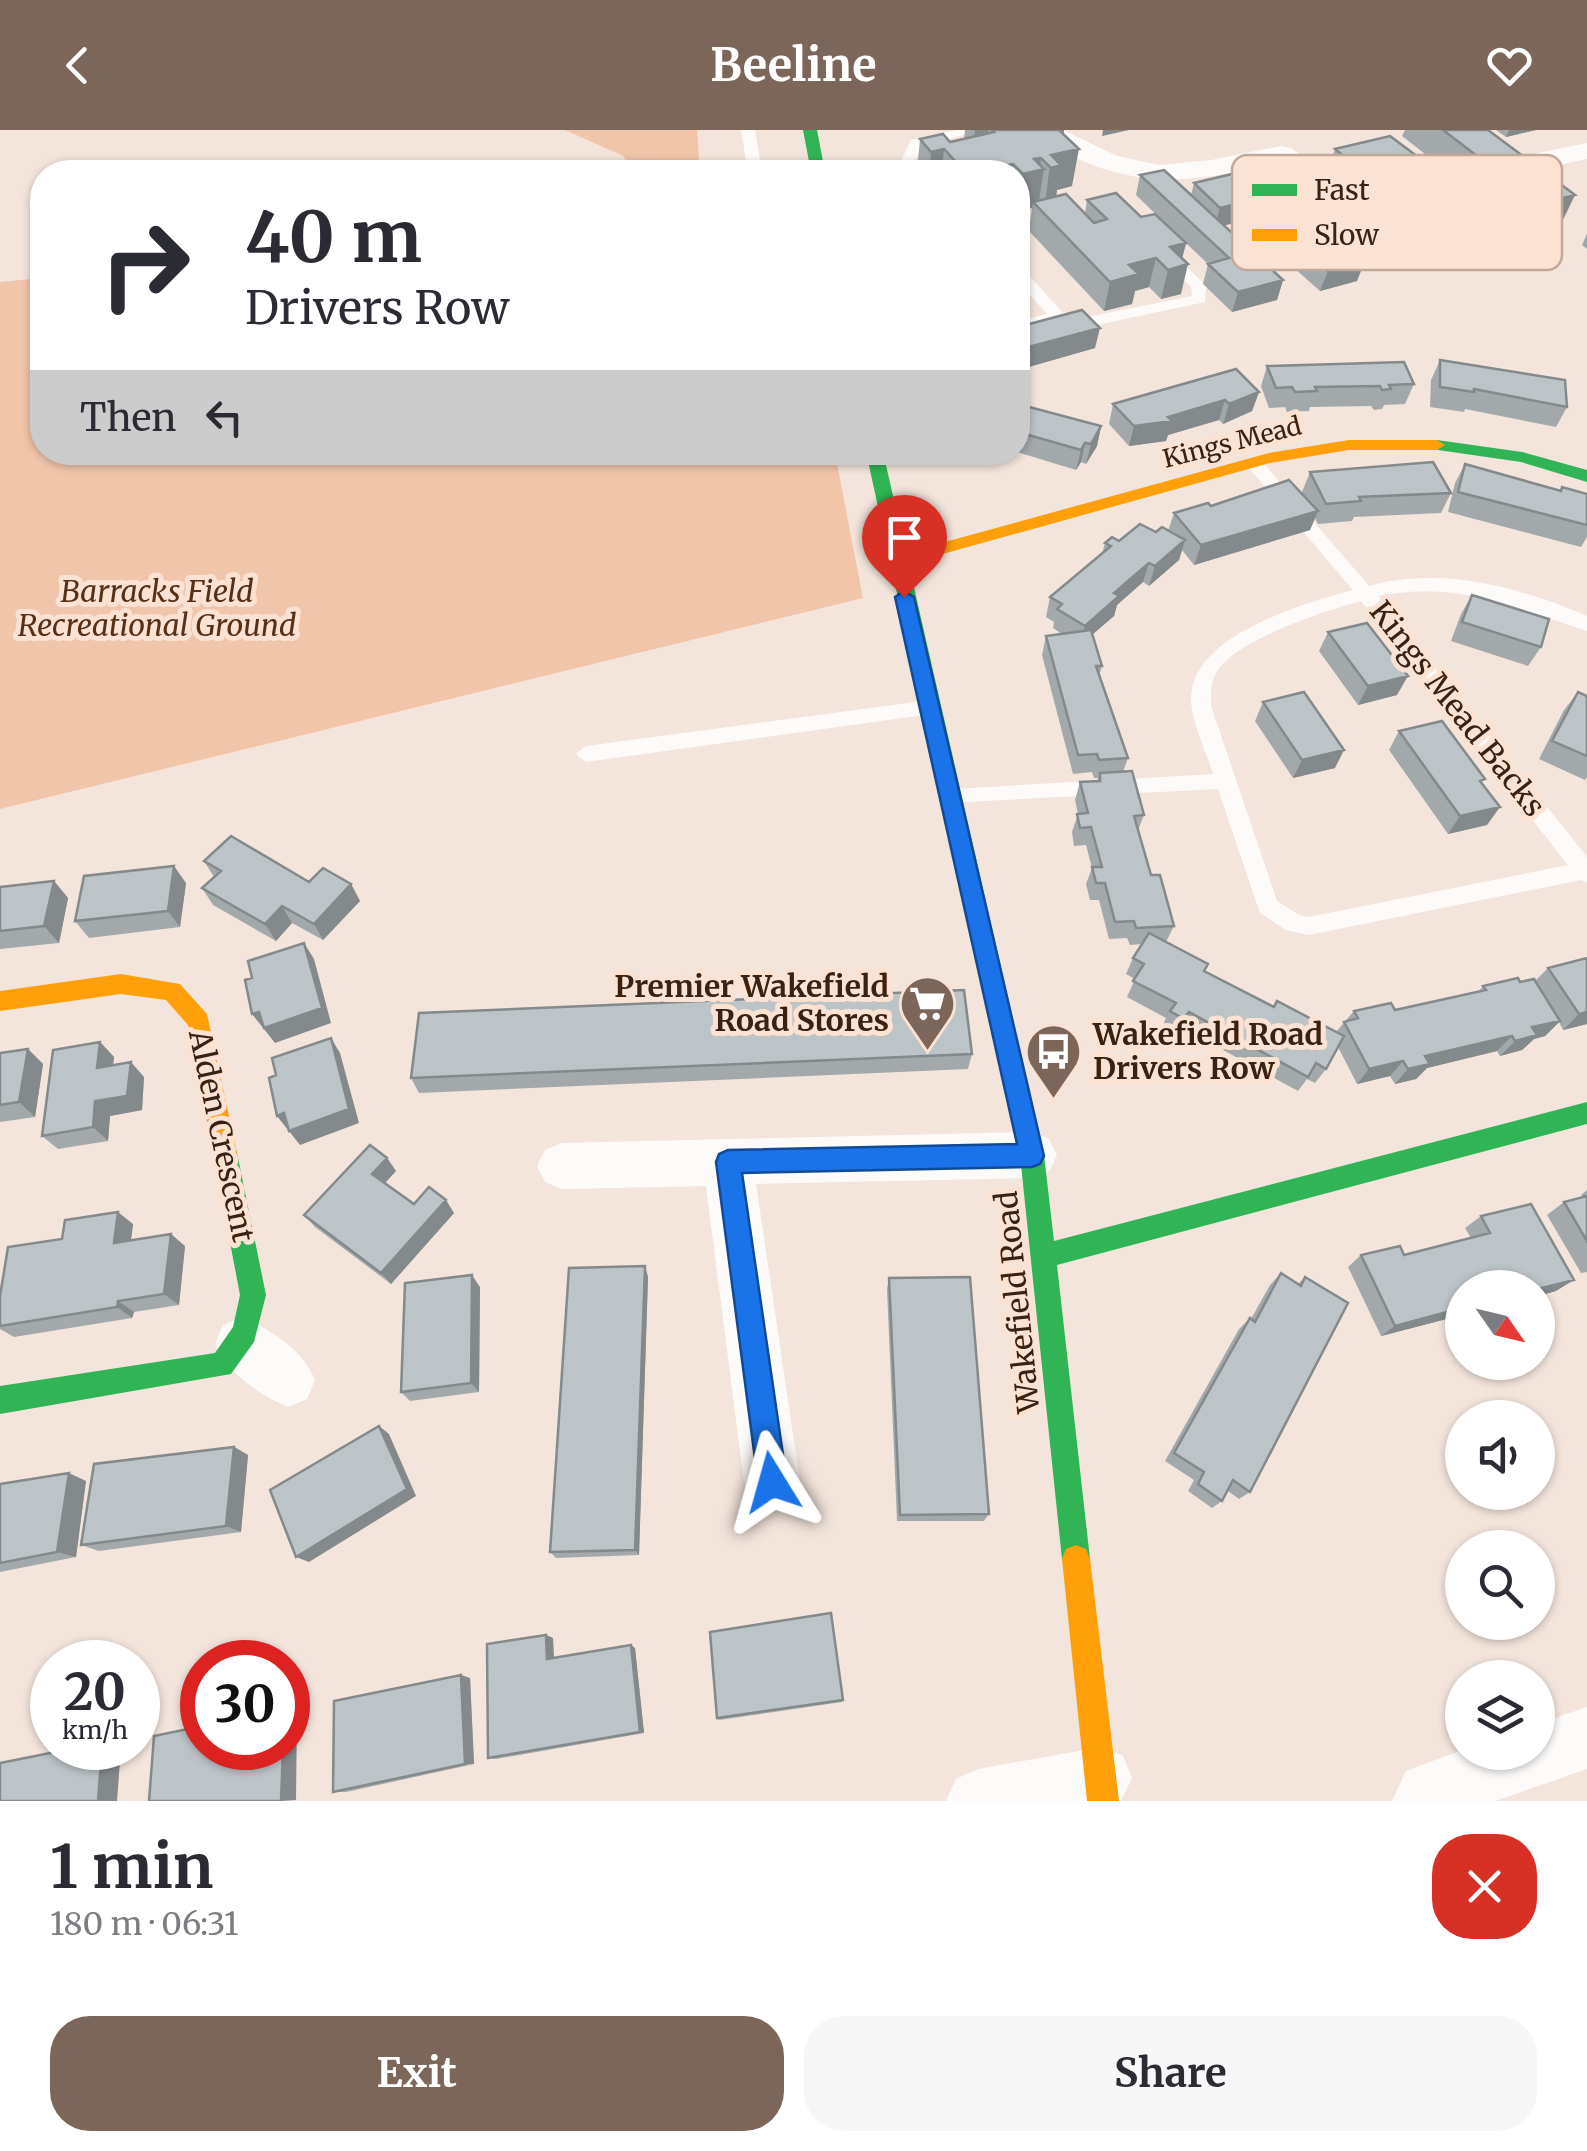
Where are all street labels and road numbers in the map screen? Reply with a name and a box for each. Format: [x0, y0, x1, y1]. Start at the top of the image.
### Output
street label: Kings Mead [1159, 409, 1305, 475]
street label: Kings Mead Backs [1362, 593, 1554, 824]
street label: Alden Crescent [181, 1025, 263, 1246]
street label: Wakefield Road [986, 1189, 1048, 1416]

